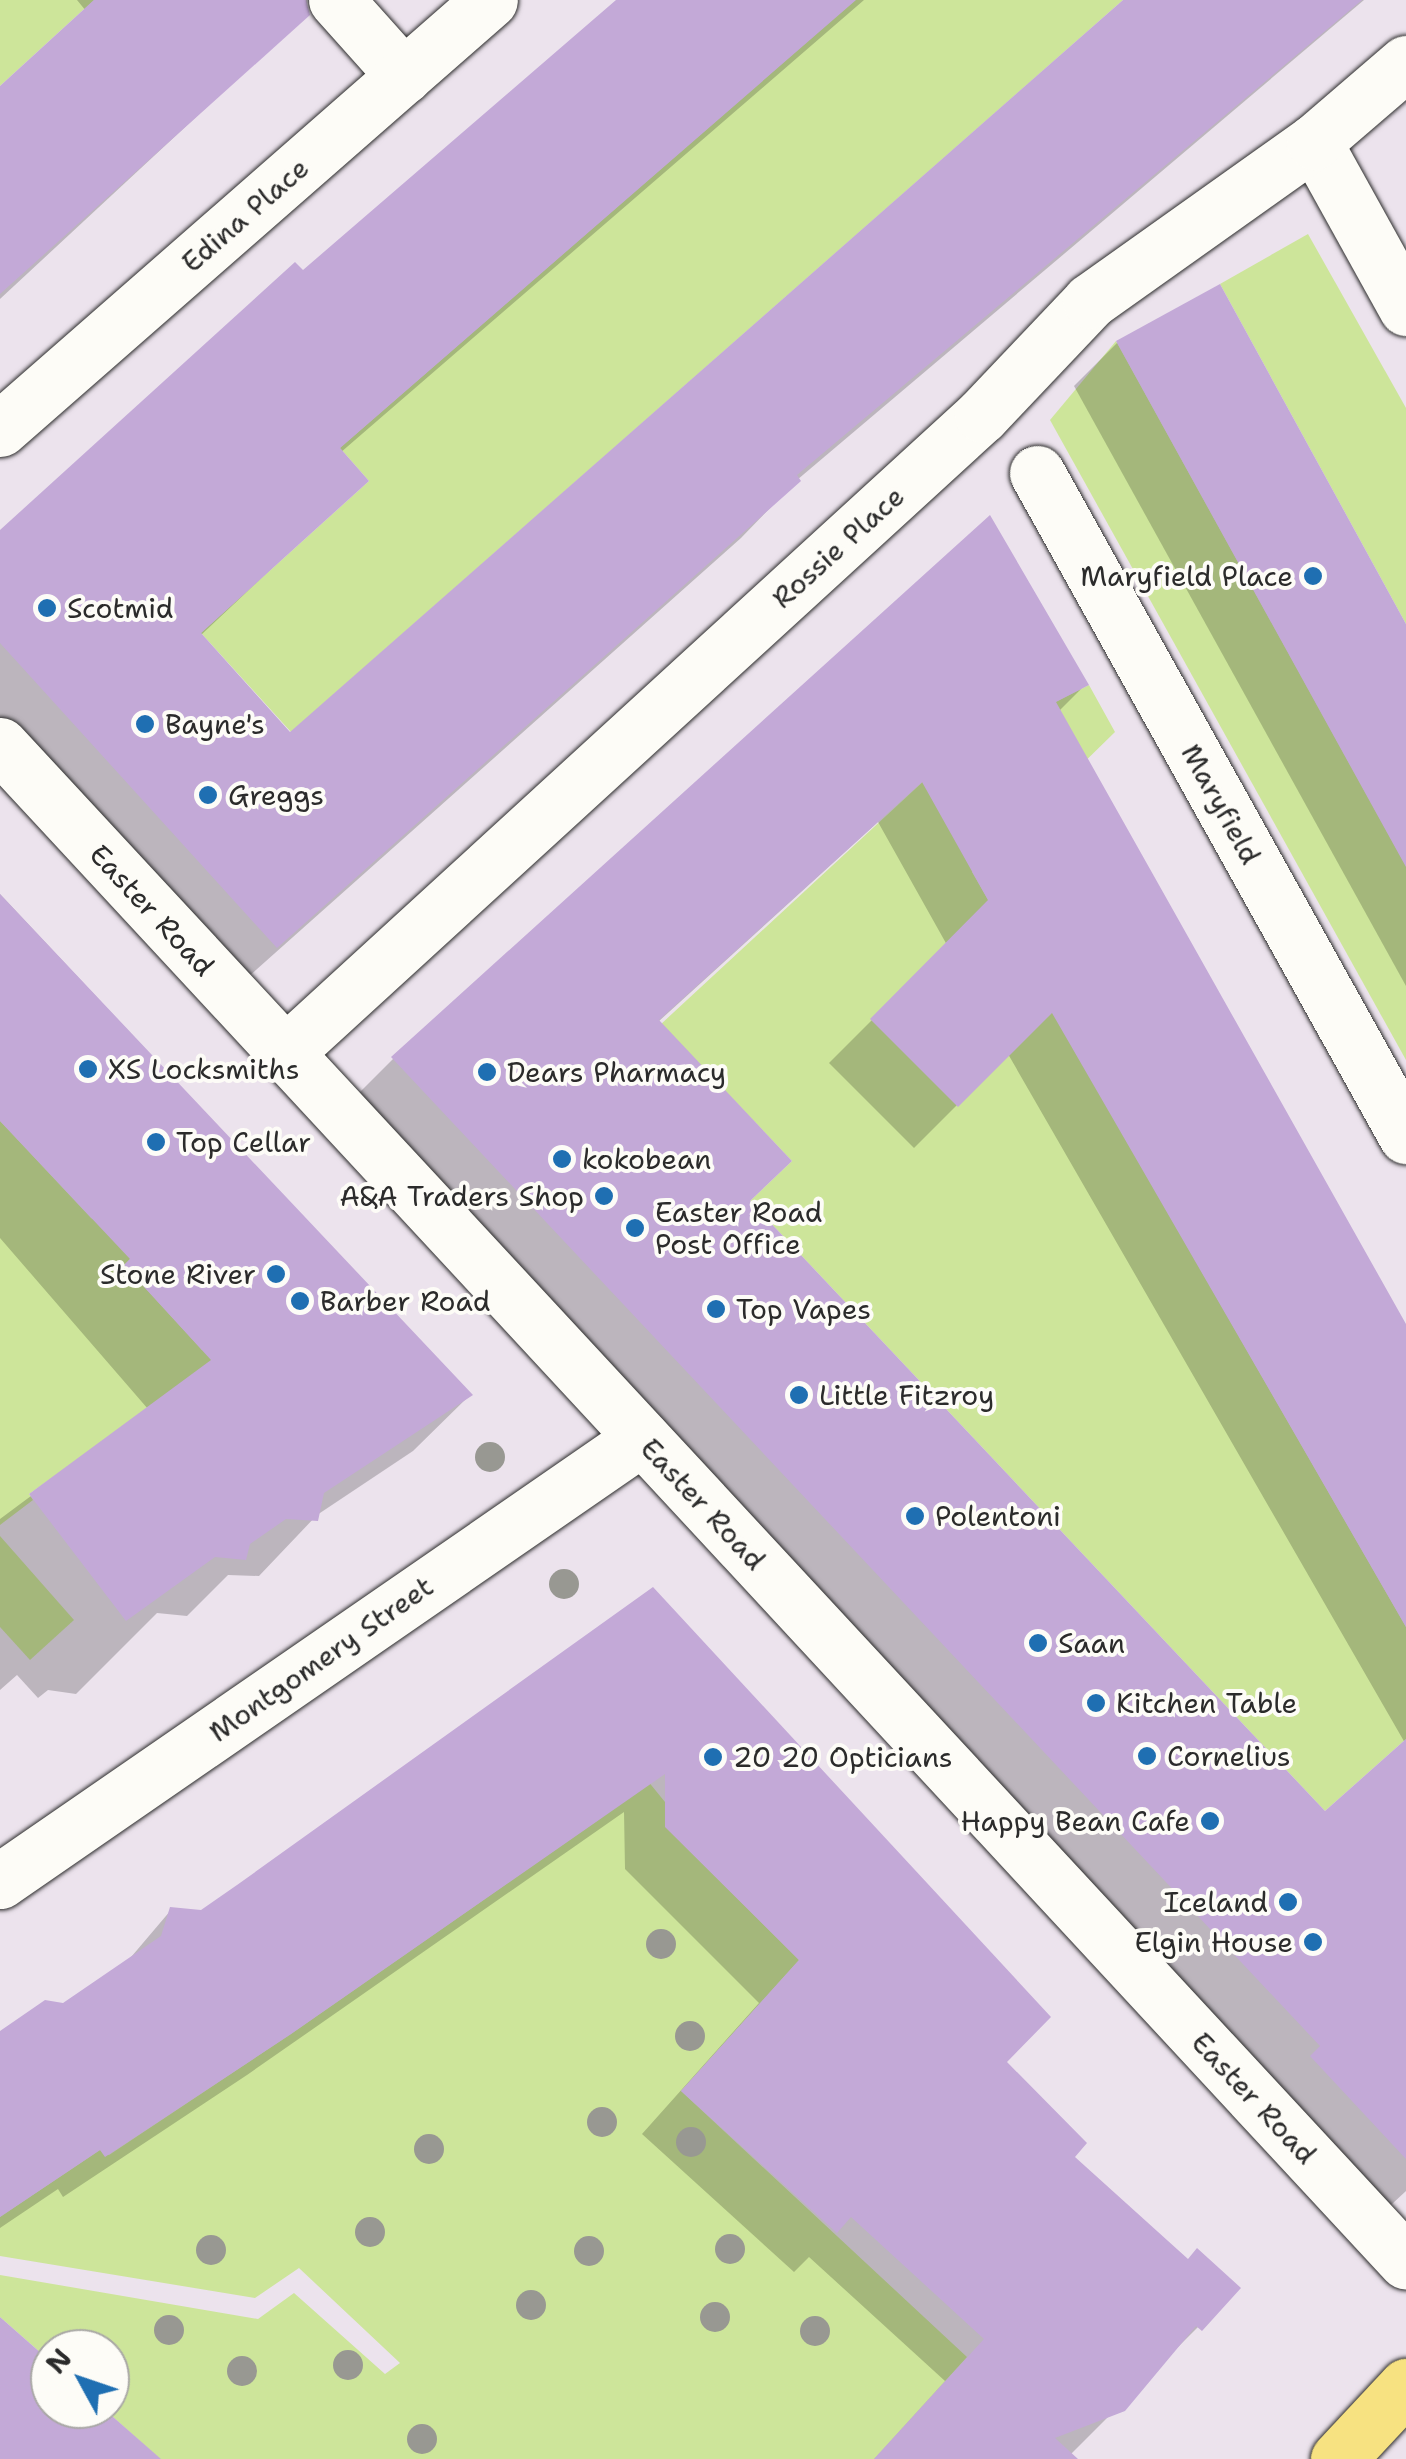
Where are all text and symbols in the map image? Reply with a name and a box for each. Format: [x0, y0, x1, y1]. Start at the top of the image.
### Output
street label: Edina Place [175, 151, 315, 279]
street label: Rossie Place [765, 479, 911, 615]
place label: Maryfield Place [1080, 559, 1293, 593]
marker: Maryfield Place [1302, 565, 1324, 587]
place label: Scotmid [67, 591, 174, 625]
marker: Scotmid [36, 597, 58, 619]
place label: Bayne's [165, 707, 265, 741]
marker: Bayne's [134, 713, 156, 735]
street label: Maryfield [1174, 738, 1268, 870]
place label: Greggs [228, 778, 324, 812]
marker: Greggs [197, 784, 219, 806]
street label: Easter Road [83, 837, 221, 983]
place label: XS Locksmiths [108, 1052, 300, 1086]
place label: Dears Pharmacy [507, 1055, 726, 1089]
marker: XS Locksmiths [77, 1058, 99, 1080]
marker: Dears Pharmacy [476, 1061, 498, 1083]
place label: Top Cellar [176, 1125, 311, 1159]
marker: Top Cellar [145, 1131, 167, 1153]
place label: kokobean [582, 1142, 711, 1176]
marker: kokobean [551, 1148, 573, 1170]
place label: A&A Traders Shop [339, 1179, 584, 1213]
marker: A&A Traders Shop [593, 1185, 615, 1207]
place label: Easter Road Post Office [655, 1195, 822, 1261]
marker: Easter Road Post Office [624, 1217, 646, 1239]
place label: Stone River [100, 1257, 256, 1291]
marker: Stone River [265, 1263, 287, 1285]
place label: Barber Road [320, 1284, 490, 1318]
marker: Barber Road [289, 1290, 311, 1312]
place label: Top Vapes [736, 1292, 871, 1326]
marker: Top Vapes [705, 1298, 727, 1320]
place label: Little Fitzroy [819, 1378, 994, 1412]
marker: Little Fitzroy [788, 1384, 810, 1406]
street label: Easter Road [634, 1431, 772, 1577]
place label: Polentoni [935, 1499, 1061, 1533]
marker: Polentoni [904, 1505, 926, 1527]
street label: Montgomery Street [203, 1569, 439, 1749]
place label: Saan [1058, 1626, 1125, 1660]
marker: Saan [1027, 1632, 1049, 1654]
place label: Kitchen Table [1116, 1686, 1297, 1720]
marker: Kitchen Table [1085, 1692, 1107, 1714]
place label: Cornelius [1167, 1739, 1291, 1773]
place label: 20 20 Opticians [733, 1740, 953, 1774]
marker: Cornelius [1136, 1745, 1158, 1767]
marker: 20 20 Opticians [702, 1746, 724, 1768]
place label: Happy Bean Cafe [960, 1804, 1190, 1838]
marker: Happy Bean Cafe [1199, 1810, 1221, 1832]
place label: Iceland [1164, 1885, 1268, 1919]
marker: Iceland [1277, 1891, 1299, 1913]
place label: Elgin House [1135, 1925, 1293, 1959]
marker: Elgin House [1302, 1931, 1324, 1953]
street label: Easter Road [1185, 2025, 1323, 2171]
north arrow [30, 2329, 130, 2429]
text: N [37, 2340, 80, 2382]

